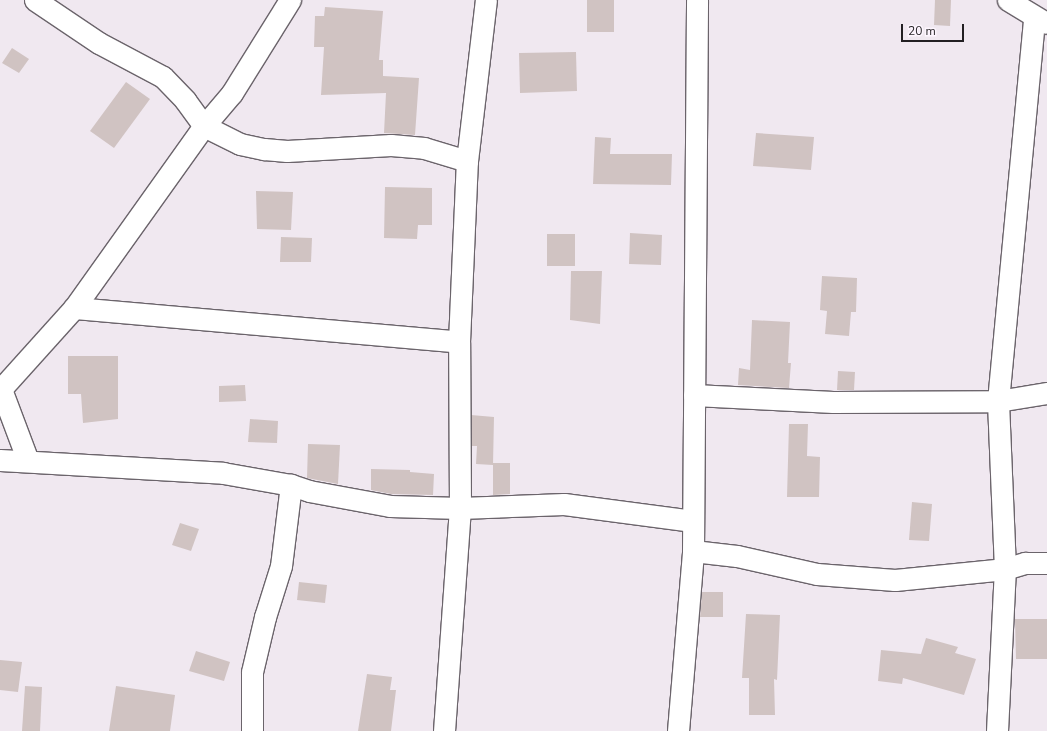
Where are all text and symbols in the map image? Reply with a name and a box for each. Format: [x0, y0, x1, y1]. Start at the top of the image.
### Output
scale bar [903, 16, 966, 42]
text: 20 m [908, 23, 936, 39]

